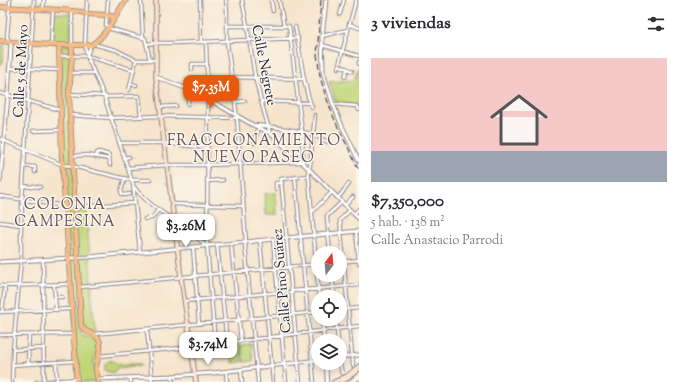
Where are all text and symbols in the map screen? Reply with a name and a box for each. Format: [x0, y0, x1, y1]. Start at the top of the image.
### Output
text: 3 viviendas [371, 12, 451, 36]
icon: filters [645, 13, 667, 35]
street label: Calle Negrete [245, 23, 281, 108]
street label: Calle 5 de Mayo [10, 24, 34, 118]
pin: $7.35M [178, 75, 244, 109]
text: $7.35M [192, 79, 230, 97]
icon: home [483, 84, 555, 156]
district label: FRACCIONAMIENTO NUEVO PASEO [167, 131, 341, 169]
text: $7,350,000 [371, 190, 444, 214]
district label: COLONIA CAMPESINA [14, 195, 116, 233]
pin: $3.26M [153, 214, 219, 248]
text: 5 hab. · 138 m² [371, 214, 445, 232]
text: $3.26M [166, 218, 206, 236]
street label: Calle Pino Suárez [268, 228, 298, 334]
text: Calle Anastacio Parrodi [371, 232, 503, 250]
north arrow [311, 246, 347, 282]
map controls [311, 246, 347, 370]
button: locate [311, 290, 347, 326]
pin: $3.74M [175, 332, 241, 366]
button: layers [311, 334, 347, 370]
text: $3.74M [188, 336, 228, 354]

